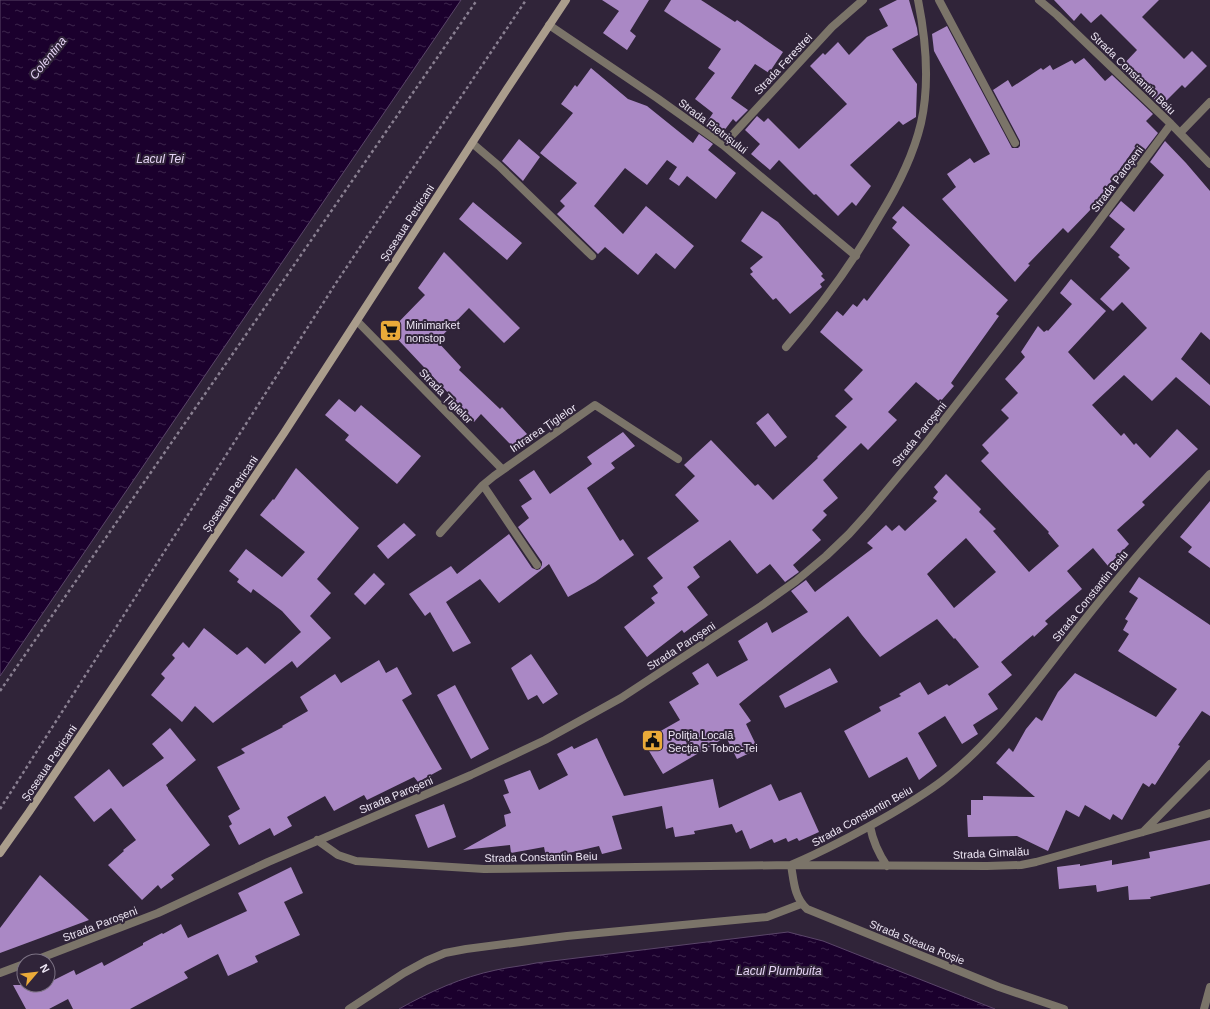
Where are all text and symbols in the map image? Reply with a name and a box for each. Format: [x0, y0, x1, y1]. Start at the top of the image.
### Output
street label: Strada Constantin Beiu [1088, 29, 1178, 117]
street label: Strada Ferestrei [752, 31, 814, 97]
water label: Colentina [27, 34, 70, 82]
street label: Strada Pietrișului [676, 96, 750, 156]
street label: Strada Paroșeni [1088, 144, 1146, 214]
water label: Lacul Tei [136, 152, 184, 166]
street label: Șoseaua Petricani [378, 182, 436, 264]
supermarket icon: Minimarket nonstop [377, 318, 403, 344]
place label: Minimarket nonstop [406, 319, 460, 344]
street label: Strada Țiglelor [417, 366, 475, 426]
street label: Strada Paroșeni [890, 400, 948, 468]
street label: Intrarea Țiglelor [508, 401, 579, 455]
street label: Șoseaua Petricani [200, 454, 260, 534]
street label: Strada Constantin Beiu [1050, 548, 1130, 644]
street label: Strada Paroșeni [645, 619, 717, 673]
street label: Șoseaua Petricani [19, 723, 79, 803]
public building icon: Poliția Locală Secția 5 Toboc-Tei [640, 728, 666, 754]
place label: Poliția Locală Secția 5 Toboc-Tei [668, 729, 758, 754]
street label: Strada Paroșeni [357, 774, 435, 816]
street label: Strada Constantin Beiu [810, 783, 914, 849]
street label: Strada Gimalău [953, 845, 1029, 861]
street label: Strada Constantin Beiu [484, 850, 598, 864]
street label: Strada Paroșeni [61, 904, 139, 944]
street label: Strada Steaua Roșie [868, 917, 966, 967]
north arrow [16, 953, 56, 993]
text: N [38, 962, 52, 975]
water label: Lacul Plumbuita [736, 964, 822, 978]

